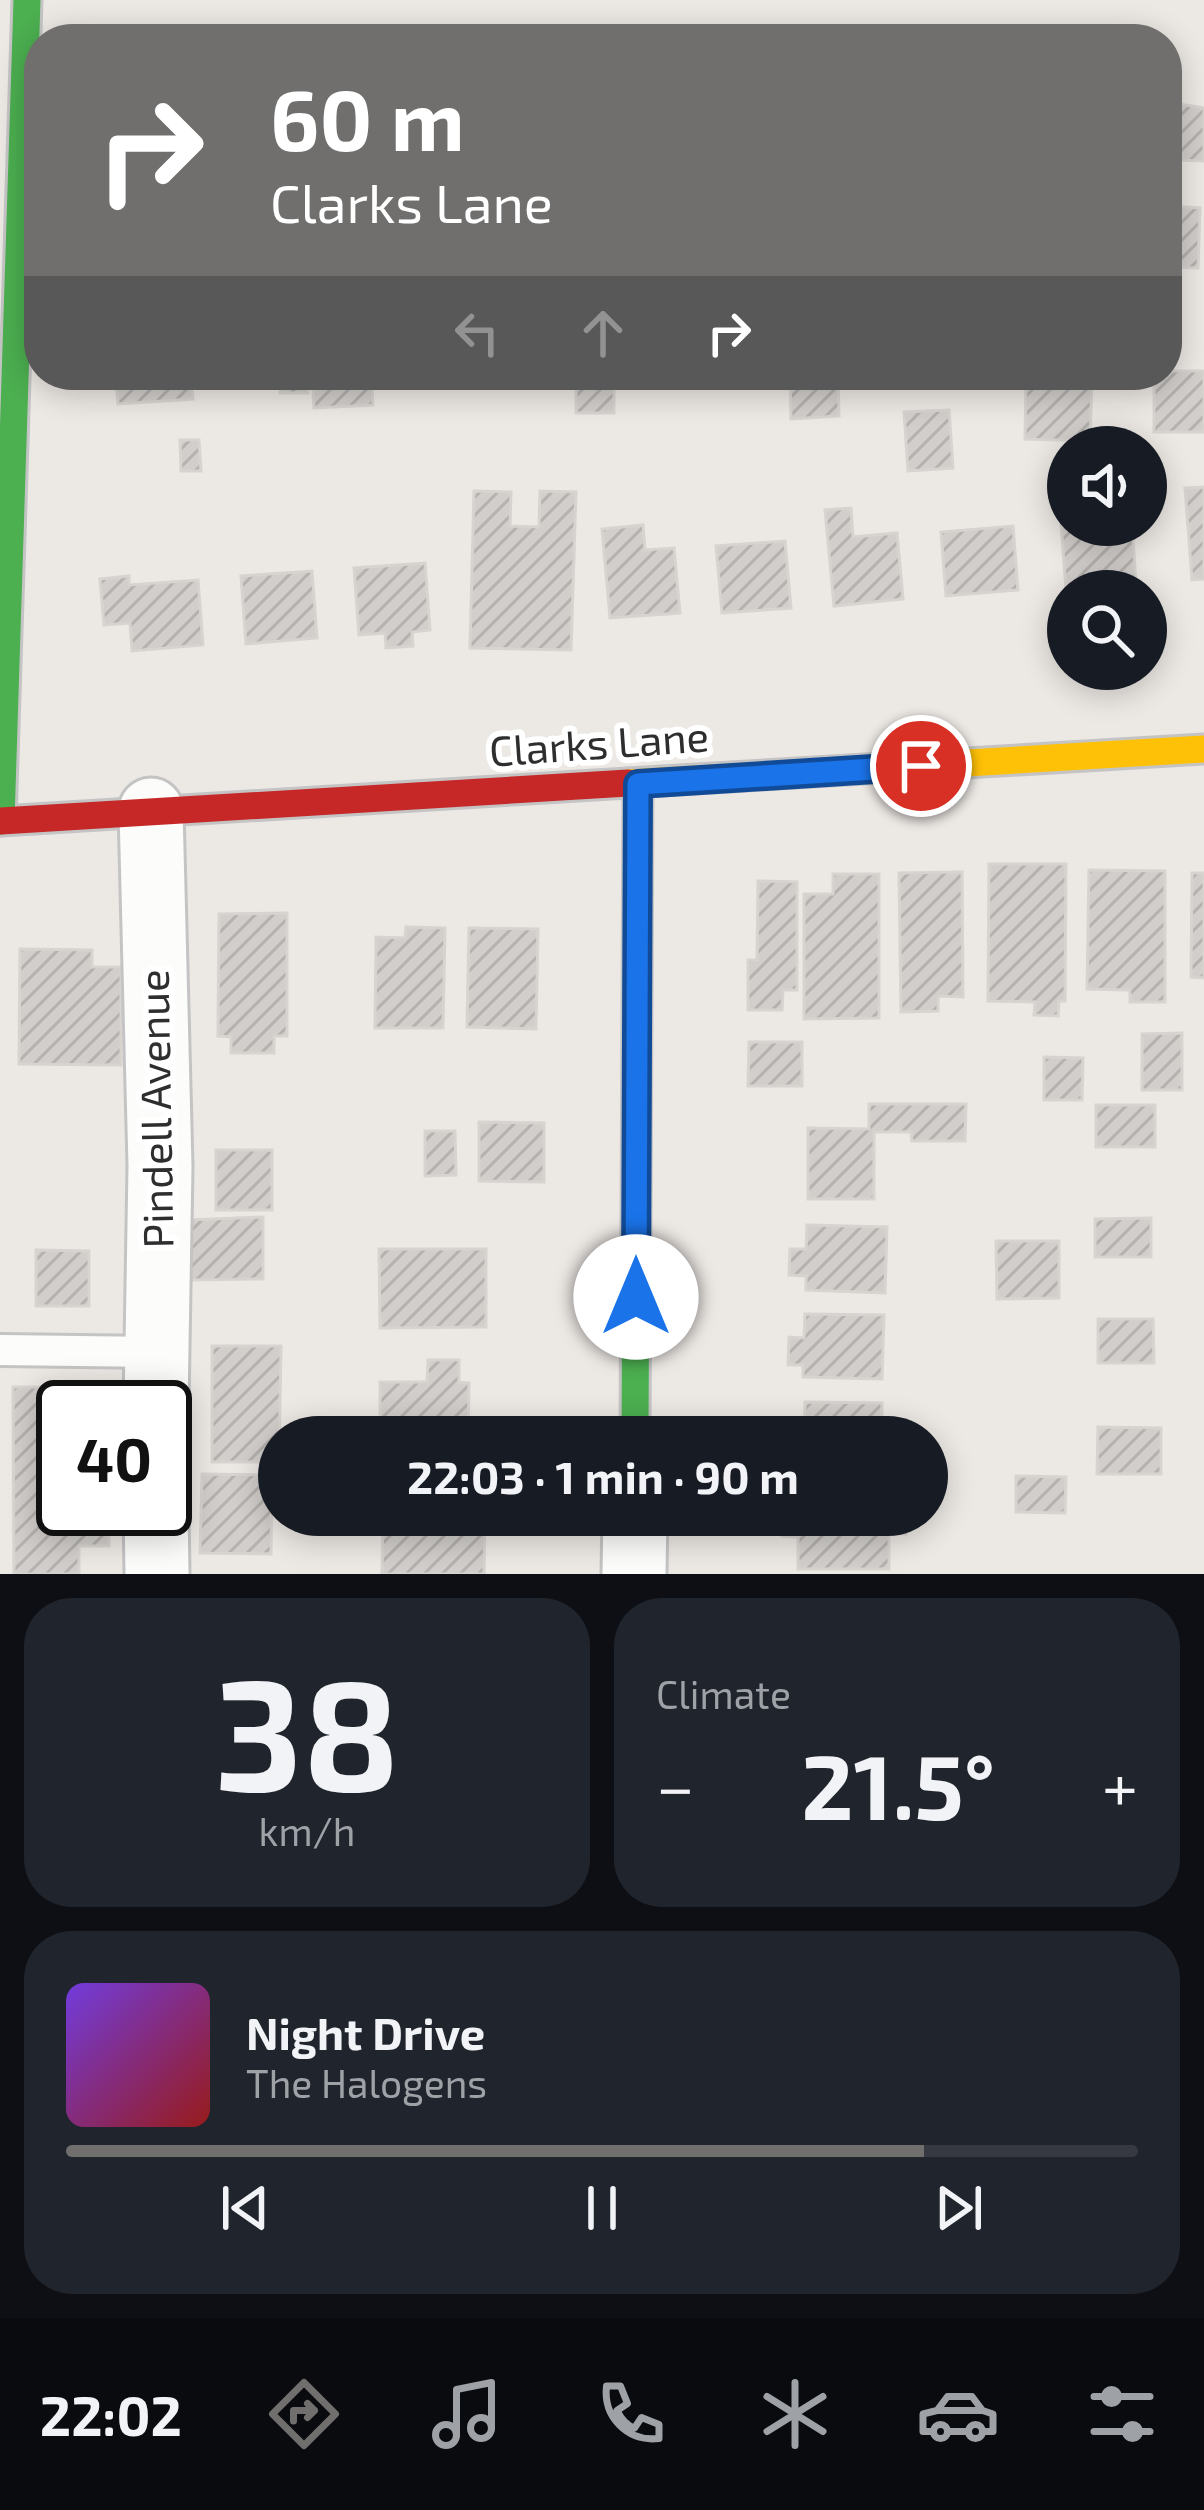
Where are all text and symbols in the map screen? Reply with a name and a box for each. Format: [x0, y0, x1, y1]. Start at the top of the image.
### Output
text: 60 m [270, 67, 465, 168]
icon: right [72, 72, 228, 228]
text: Clarks Lane [270, 169, 553, 234]
icon: left [444, 300, 510, 366]
icon: ahead [570, 300, 636, 366]
icon: right [696, 300, 762, 366]
map controls [1047, 426, 1167, 690]
button: sound [1047, 426, 1167, 546]
button: search [1047, 570, 1167, 690]
street label: Clarks Lane [487, 709, 710, 775]
pin [870, 715, 972, 817]
icon: arrive [888, 733, 954, 799]
street label: Pindell Avenue [127, 969, 181, 1249]
position arrow [573, 1234, 699, 1360]
speed limit sign: 40 [36, 1380, 192, 1536]
text: 22:03 · 1 min · 90 m [407, 1449, 799, 1503]
text: 38 [214, 1635, 400, 1822]
text: Climate [656, 1670, 791, 1717]
text: 21.5° [801, 1730, 995, 1838]
text: − [656, 1745, 695, 1824]
text: + [1102, 1745, 1138, 1824]
text: km/h [259, 1807, 355, 1854]
text: Night Drive [246, 2005, 485, 2059]
text: The Halogens [246, 2059, 487, 2106]
icon: previous [212, 2175, 278, 2241]
icon: pause [569, 2175, 635, 2241]
icon: next [926, 2175, 992, 2241]
icon: directions [262, 2372, 346, 2456]
icon: music [425, 2372, 509, 2456]
icon: phone [589, 2372, 673, 2456]
icon: climate [753, 2372, 837, 2456]
icon: car [916, 2372, 1000, 2456]
icon: filters [1080, 2372, 1164, 2456]
text: 22:02 [40, 2382, 182, 2447]

